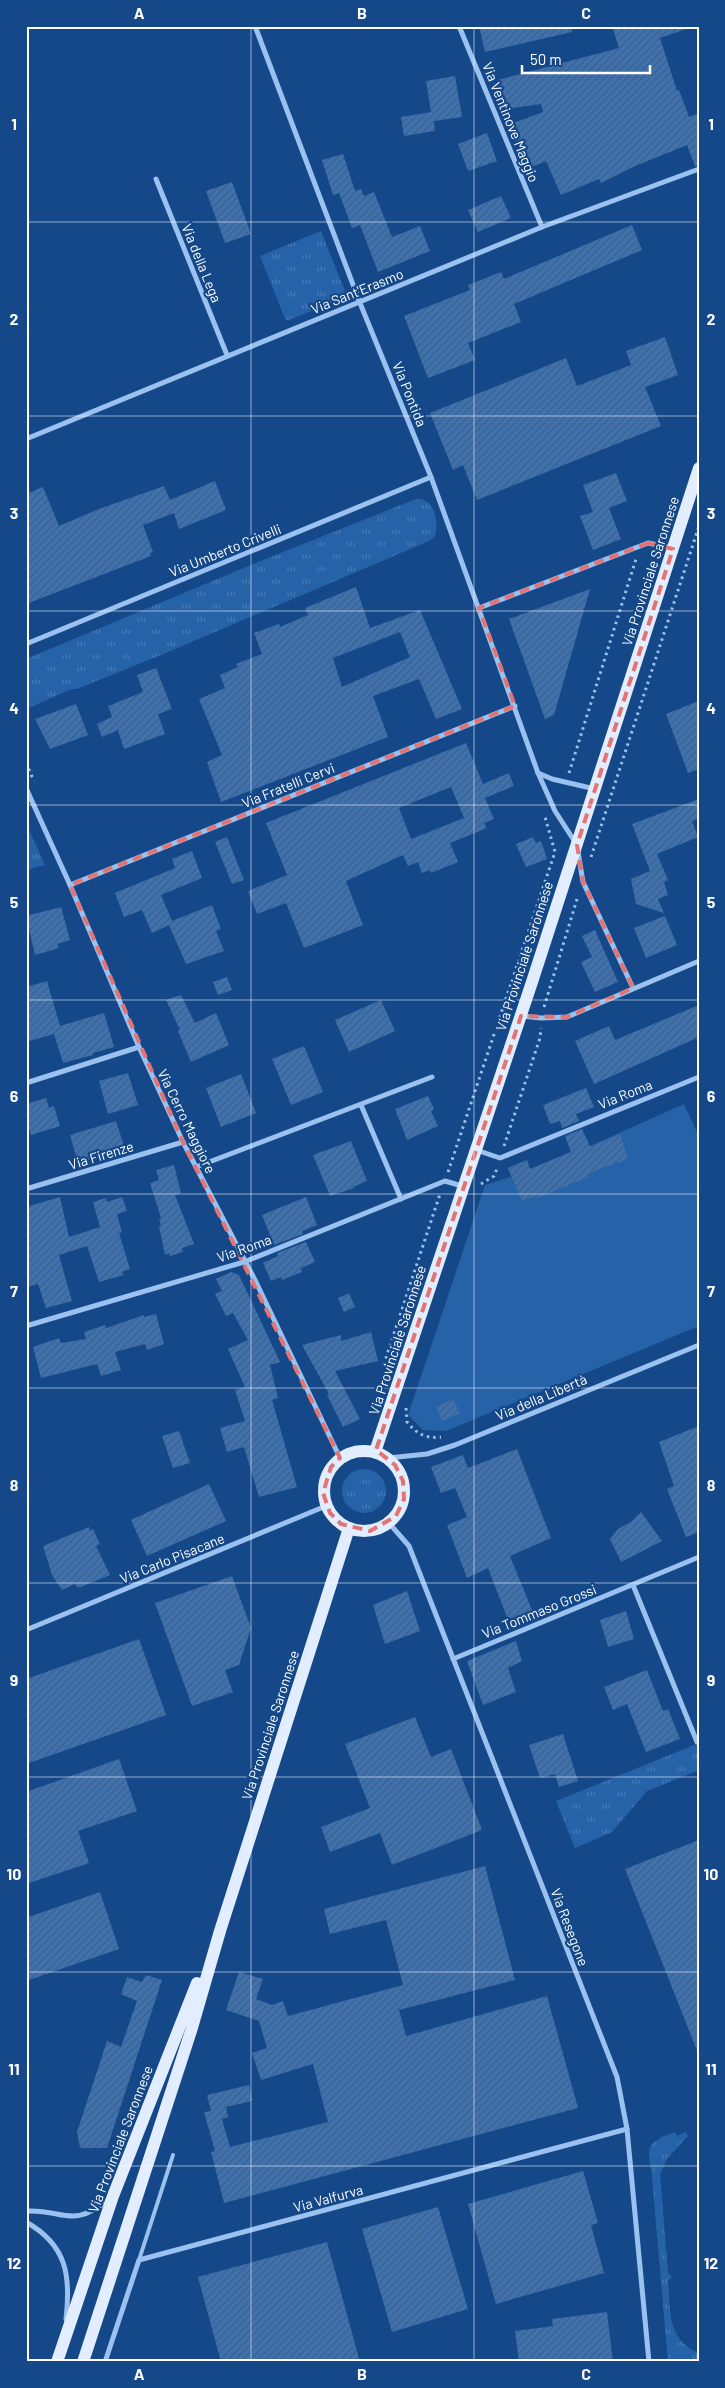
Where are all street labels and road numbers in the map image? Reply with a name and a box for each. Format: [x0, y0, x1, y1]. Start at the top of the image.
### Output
street label: Via Ventinove Maggio [479, 60, 543, 184]
street label: Via della Lega [179, 221, 225, 305]
street label: Via Sant'Erasmo [308, 265, 406, 317]
street label: Via Pontida [389, 359, 431, 429]
street label: Via Provinciale Saronnese [618, 494, 682, 648]
street label: Via Umberto Crivelli [167, 520, 283, 580]
street label: Via Fratelli Cervi [239, 759, 337, 811]
street label: Via Provinciale Saronnese [492, 879, 556, 1033]
street label: Via Cerro Maggiore [154, 1066, 220, 1176]
street label: Via Roma [596, 1076, 654, 1112]
street label: Via Firenze [66, 1137, 136, 1173]
street label: Via Roma [214, 1230, 274, 1266]
street label: Via Provinciale Saronnese [365, 1263, 429, 1417]
street label: Via della Libertà [493, 1370, 589, 1424]
street label: Via Carlo Pisacane [117, 1529, 227, 1587]
street label: Via Tommaso Grossi [479, 1580, 599, 1642]
street label: Via Provinciale Saronnese [238, 1648, 302, 1802]
street label: Via Resegone [547, 1886, 593, 1968]
street label: Via Provinciale Saronnese [84, 2063, 156, 2215]
street label: Via Valfurva [291, 2181, 365, 2215]

